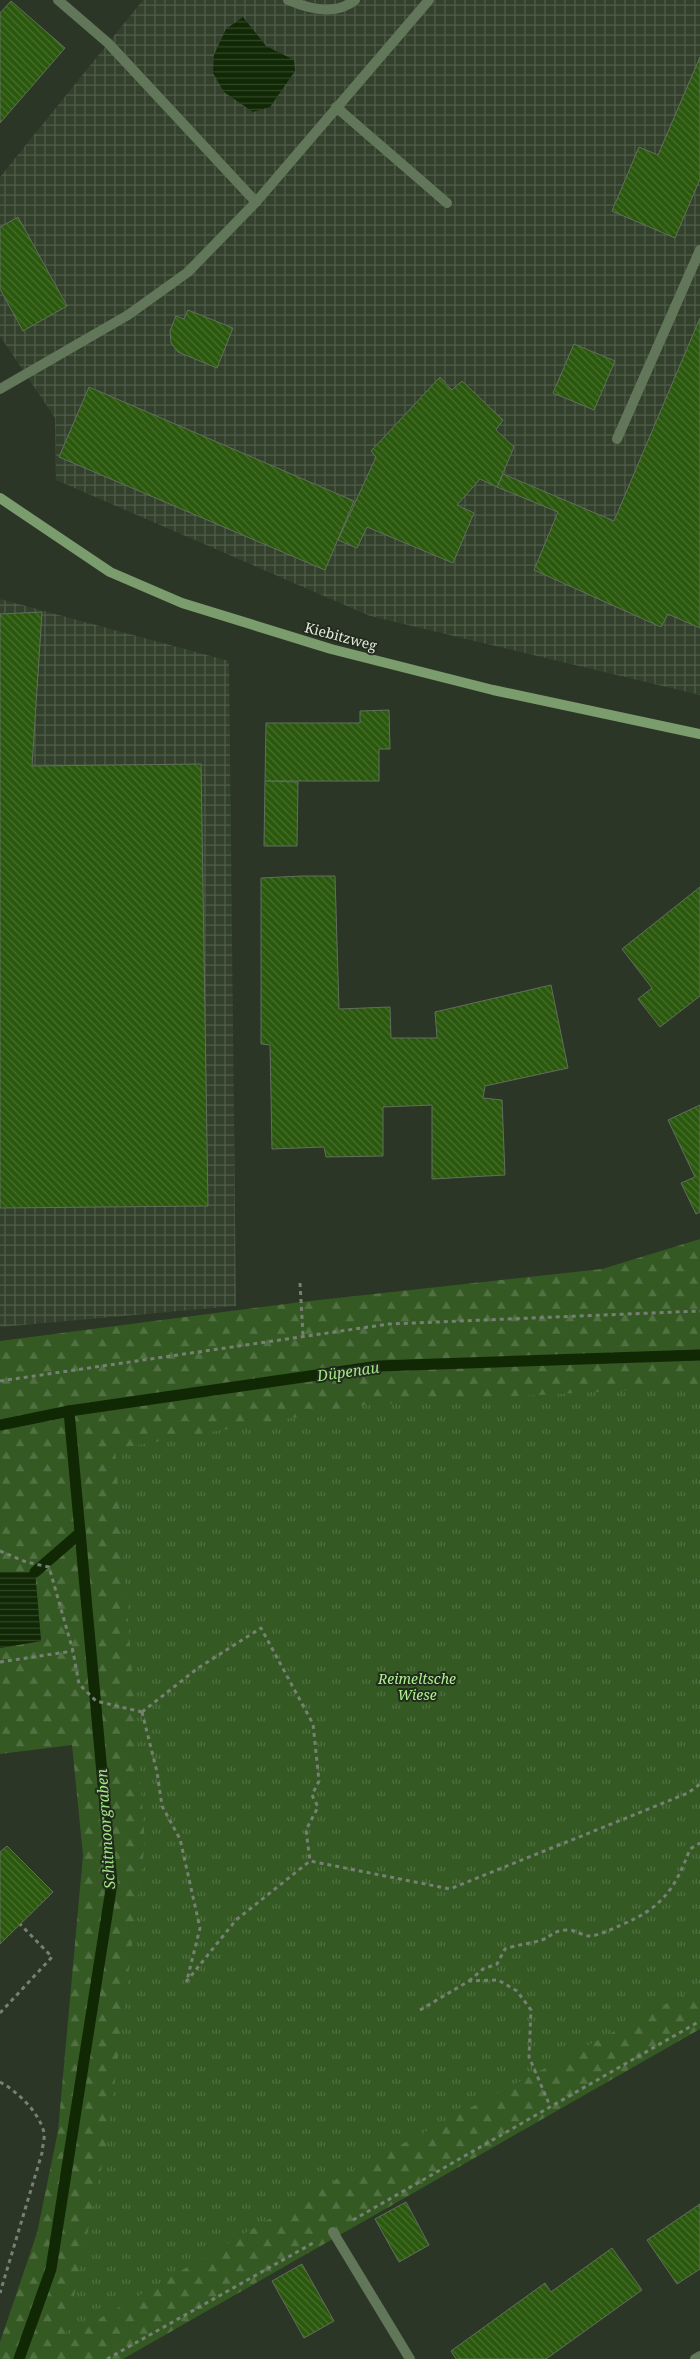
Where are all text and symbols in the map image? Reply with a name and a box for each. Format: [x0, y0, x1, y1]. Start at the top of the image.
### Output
street label: Kiebitzweg [303, 617, 380, 655]
water label: Düpenau [315, 1357, 380, 1385]
park label: Reimeltsche Wiese [377, 1669, 456, 1704]
water label: Schitmoorgraben [91, 1768, 119, 1890]

